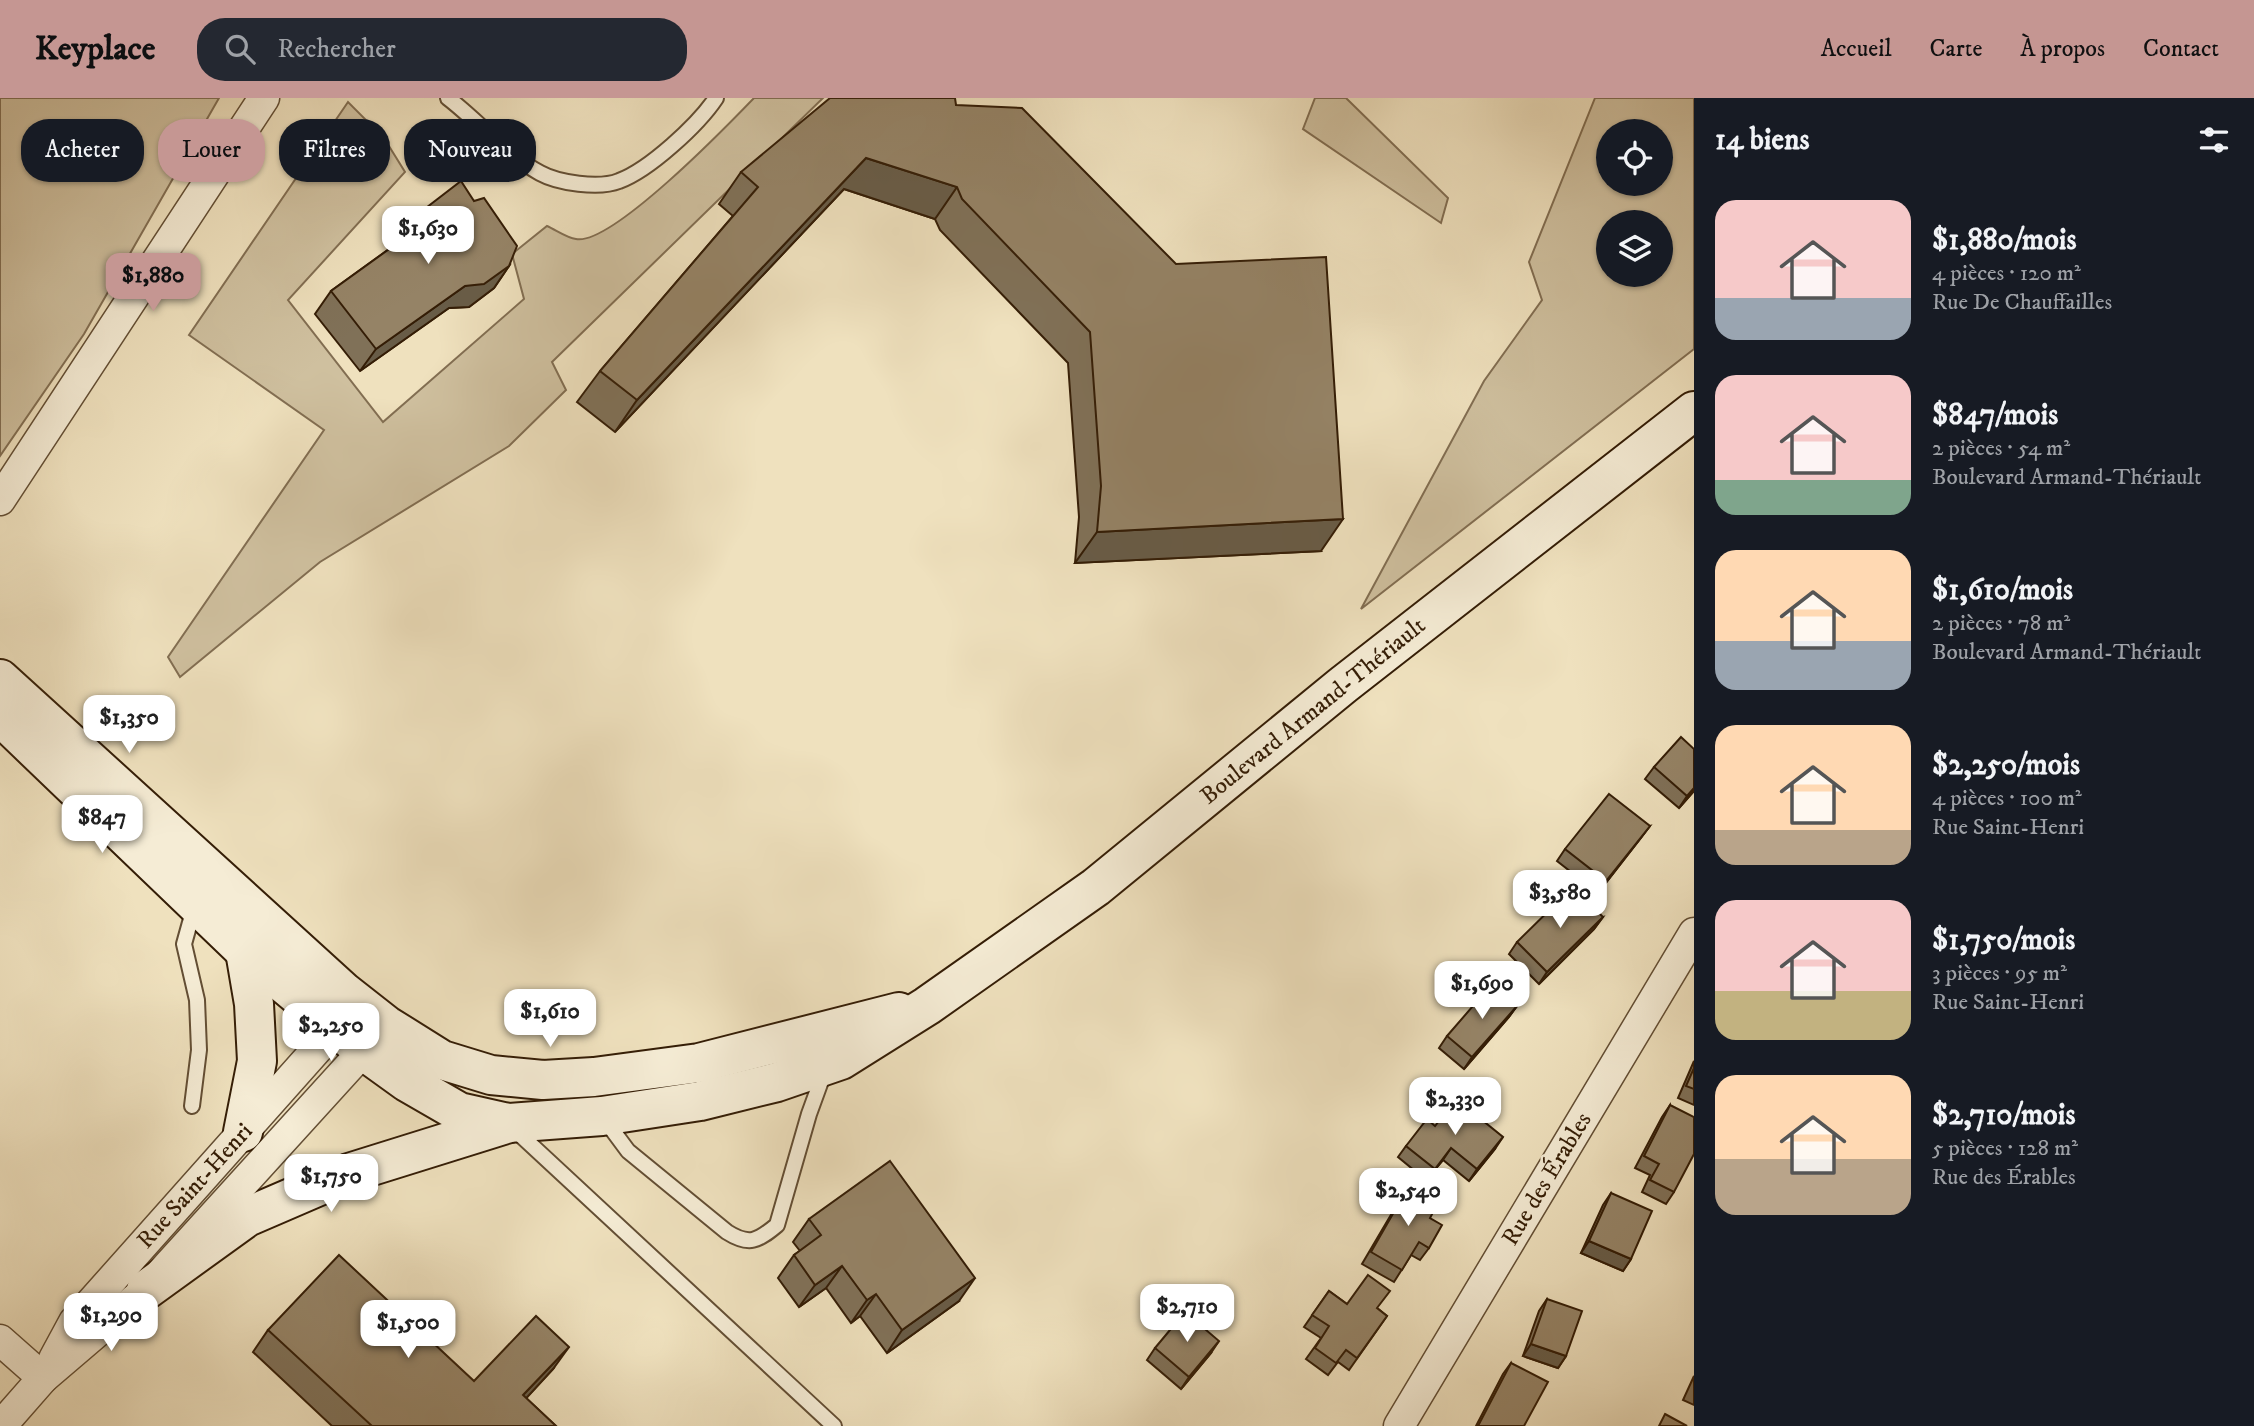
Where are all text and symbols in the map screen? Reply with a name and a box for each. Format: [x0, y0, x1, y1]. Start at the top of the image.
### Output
search box [197, 18, 687, 81]
text: Keyplace [35, 29, 155, 70]
icon: search [221, 30, 259, 68]
text: Rechercher [277, 33, 396, 66]
text: Accueil [1821, 34, 1892, 64]
text: Carte [1930, 34, 1982, 64]
text: À propos [2020, 34, 2105, 64]
text: Contact [2143, 34, 2219, 64]
chip: Acheter [21, 119, 144, 182]
chip: Louer [158, 119, 265, 182]
chip: Filtres [279, 119, 390, 182]
chip: Nouveau [404, 119, 536, 182]
map controls [1596, 119, 1673, 287]
button: locate [1596, 119, 1673, 196]
icon: filters [2195, 121, 2233, 159]
text: 14 biens [1715, 122, 1810, 159]
pin: $1,630 [371, 206, 485, 266]
button: layers [1596, 210, 1673, 287]
text: $1,630 [398, 214, 458, 243]
text: $1,880/mois [1932, 222, 2077, 259]
icon: home [1771, 228, 1855, 312]
pin: $1,880 [96, 254, 210, 313]
text: 4 pièces · 120 m² [1932, 259, 2081, 288]
text: $1,880 [122, 261, 184, 290]
text: Rue De Chauffailles [1932, 288, 2112, 317]
text: $847/mois [1932, 397, 2058, 434]
icon: home [1771, 403, 1855, 487]
text: 2 pièces · 54 m² [1932, 434, 2070, 463]
text: Boulevard Armand-Thériault [1932, 463, 2202, 492]
text: $1,610/mois [1932, 572, 2073, 609]
icon: home [1771, 578, 1855, 662]
text: 2 pièces · 78 m² [1932, 609, 2070, 638]
street label: Boulevard Armand-Thériault [1194, 611, 1432, 811]
text: Boulevard Armand-Thériault [1932, 638, 2202, 667]
pin: $1,350 [72, 696, 186, 755]
text: $1,350 [99, 703, 159, 732]
text: $2,250/mois [1932, 747, 2080, 784]
icon: home [1771, 753, 1855, 837]
text: 4 pièces · 100 m² [1932, 784, 2082, 813]
pin: $847 [61, 796, 143, 855]
text: $847 [78, 803, 126, 832]
text: Rue Saint-Henri [1932, 813, 2084, 842]
pin: $3,580 [1503, 870, 1617, 930]
text: $3,580 [1529, 878, 1591, 907]
text: $1,750/mois [1932, 922, 2075, 959]
icon: home [1771, 928, 1855, 1012]
text: 3 pièces · 95 m² [1932, 959, 2067, 988]
pin: $1,690 [1425, 962, 1539, 1021]
text: $1,690 [1450, 969, 1514, 998]
text: Rue Saint-Henri [1932, 988, 2084, 1017]
pin: $1,610 [493, 990, 607, 1049]
text: $1,610 [520, 997, 580, 1026]
pin: $2,250 [274, 1004, 388, 1063]
text: $2,250 [298, 1011, 364, 1040]
pin: $2,330 [1398, 1077, 1512, 1137]
text: $2,330 [1425, 1085, 1485, 1114]
text: $2,710/mois [1932, 1097, 2075, 1134]
icon: home [1771, 1103, 1855, 1187]
street label: Rue des Érables [1496, 1107, 1598, 1251]
street label: Rue Saint-Henri [131, 1117, 259, 1255]
text: 5 pièces · 128 m² [1932, 1134, 2078, 1163]
pin: $1,750 [274, 1154, 388, 1214]
text: $1,750 [300, 1162, 362, 1191]
text: Rue des Érables [1932, 1163, 2076, 1192]
pin: $2,540 [1351, 1168, 1465, 1228]
text: $2,540 [1375, 1176, 1441, 1205]
pin: $2,710 [1130, 1284, 1244, 1344]
text: $2,710 [1156, 1292, 1218, 1321]
pin: $1,290 [54, 1294, 168, 1353]
pin: $1,500 [351, 1300, 465, 1360]
text: $1,290 [80, 1301, 142, 1330]
text: $1,500 [376, 1308, 440, 1337]

